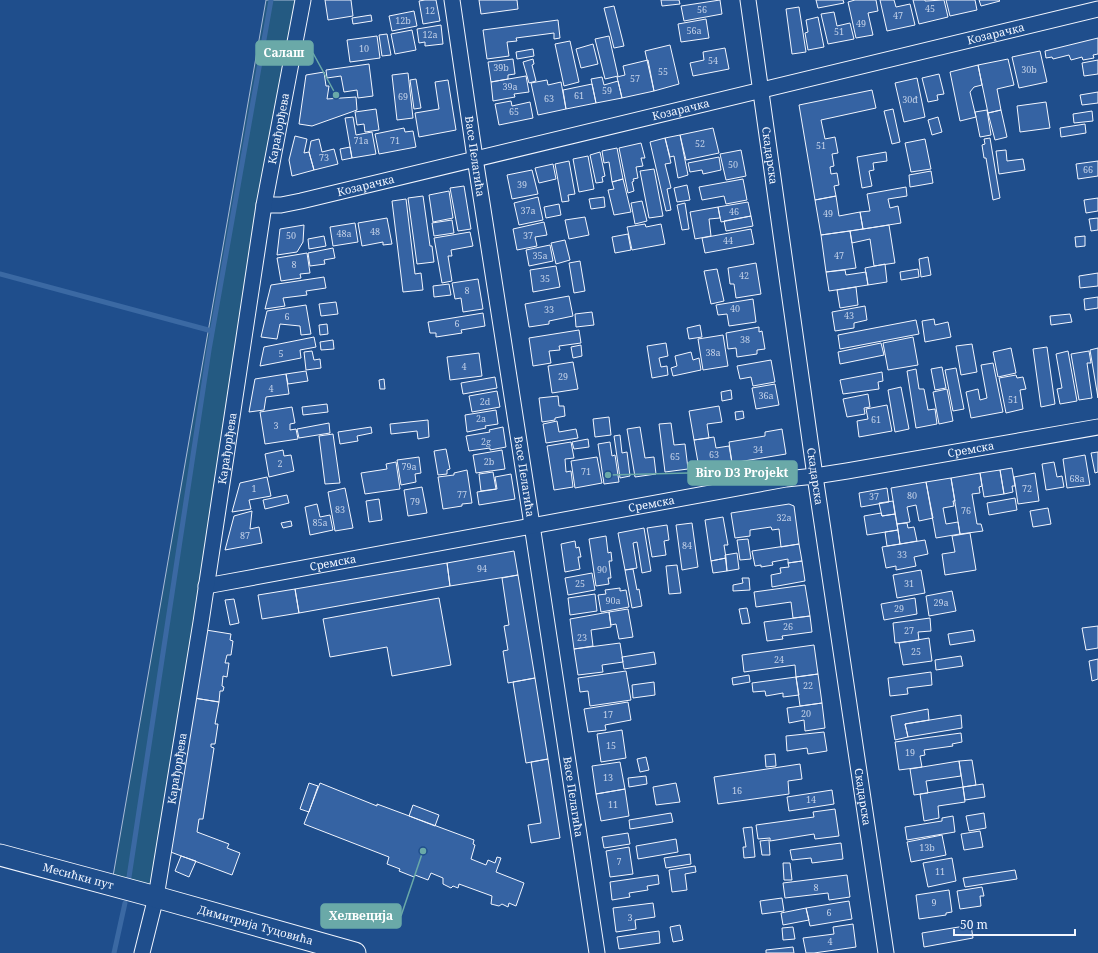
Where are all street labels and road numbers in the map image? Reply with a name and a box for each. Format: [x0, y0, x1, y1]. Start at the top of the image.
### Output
street label: Козарачка [965, 19, 1026, 47]
street label: Карађорђева [264, 92, 292, 165]
street label: Козарачка [650, 95, 711, 123]
street label: Васе Пелагића [462, 115, 489, 198]
street label: Скадарска [759, 126, 782, 185]
street label: Козарачка [335, 171, 396, 199]
street label: Карађорђева [214, 411, 240, 485]
street label: Васе Пелагића [511, 435, 539, 518]
street label: Сремска [946, 437, 995, 460]
street label: Скадарска [804, 447, 827, 506]
street label: Сремска [627, 492, 676, 515]
street label: Сремска [308, 550, 357, 574]
street label: Карађорђева [163, 731, 190, 805]
street label: Васе Пелагића [560, 755, 587, 838]
street label: Скадарска [852, 767, 875, 826]
street label: Месићки пут [41, 859, 116, 892]
street label: Димитрија Туцовића [196, 901, 315, 948]

